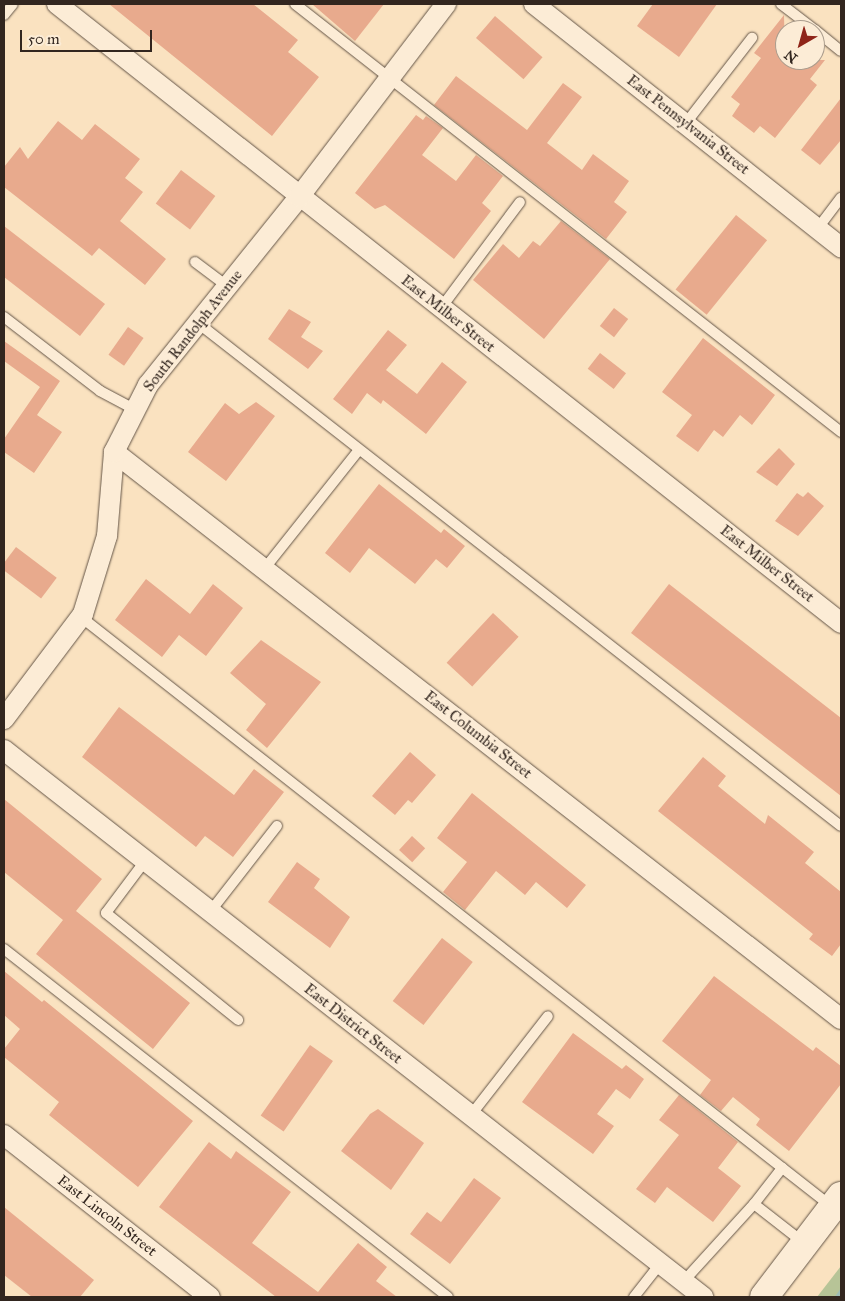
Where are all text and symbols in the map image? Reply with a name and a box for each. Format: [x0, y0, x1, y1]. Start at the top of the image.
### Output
scale bar [22, 20, 155, 52]
north arrow [775, 20, 825, 70]
text: 50 m [28, 30, 60, 48]
text: N [781, 46, 801, 67]
street label: East Pennsylvania Street [623, 72, 753, 178]
street label: South Randolph Avenue [140, 267, 246, 395]
street label: East Milber Street [397, 272, 499, 356]
street label: East Milber Street [716, 522, 818, 606]
street label: East Columbia Street [421, 687, 535, 783]
street label: East District Street [300, 980, 406, 1068]
street label: East Lincoln Street [54, 1172, 160, 1260]

